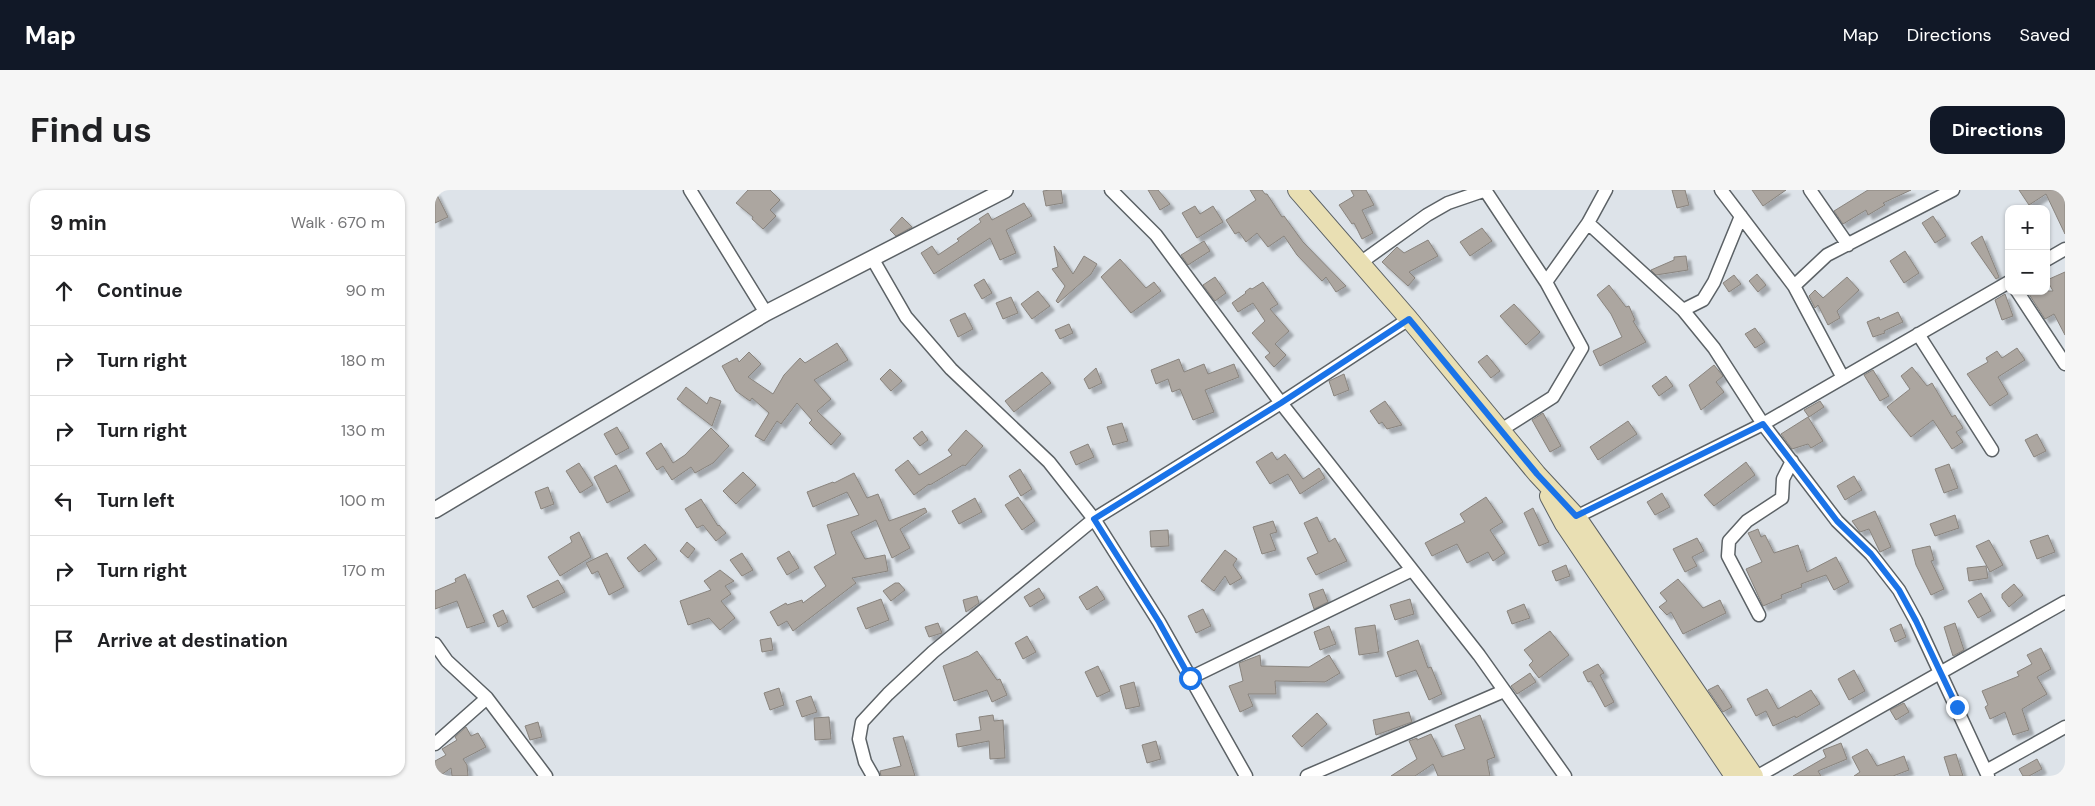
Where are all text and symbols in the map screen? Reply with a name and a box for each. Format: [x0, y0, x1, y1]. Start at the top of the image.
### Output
text: Map [25, 20, 76, 51]
text: Map [1843, 23, 1879, 47]
text: Directions [1907, 23, 1992, 47]
text: Saved [2020, 23, 2070, 47]
button: Directions [1930, 106, 2065, 154]
text: Find us [30, 107, 152, 153]
map controls [2005, 205, 2050, 295]
button: + [2005, 205, 2050, 250]
text: 9 min [50, 209, 107, 237]
text: Walk · 670 m [291, 212, 385, 233]
button: − [2005, 250, 2050, 295]
icon: ahead [50, 277, 78, 305]
text: Continue [97, 278, 183, 303]
text: 90 m [345, 280, 385, 301]
icon: right [50, 347, 78, 375]
text: Turn right [97, 348, 187, 373]
text: 180 m [341, 350, 385, 371]
icon: right [50, 417, 78, 445]
text: Turn right [97, 418, 187, 443]
text: 130 m [341, 420, 385, 441]
icon: left [50, 487, 78, 515]
text: Turn left [97, 488, 175, 513]
text: 100 m [340, 490, 385, 511]
icon: right [50, 557, 78, 585]
text: Turn right [97, 558, 187, 583]
text: 170 m [342, 560, 385, 581]
icon: arrive [50, 627, 78, 655]
text: Arrive at destination [97, 628, 288, 653]
route start [1179, 667, 1202, 690]
route end [1946, 696, 1969, 719]

